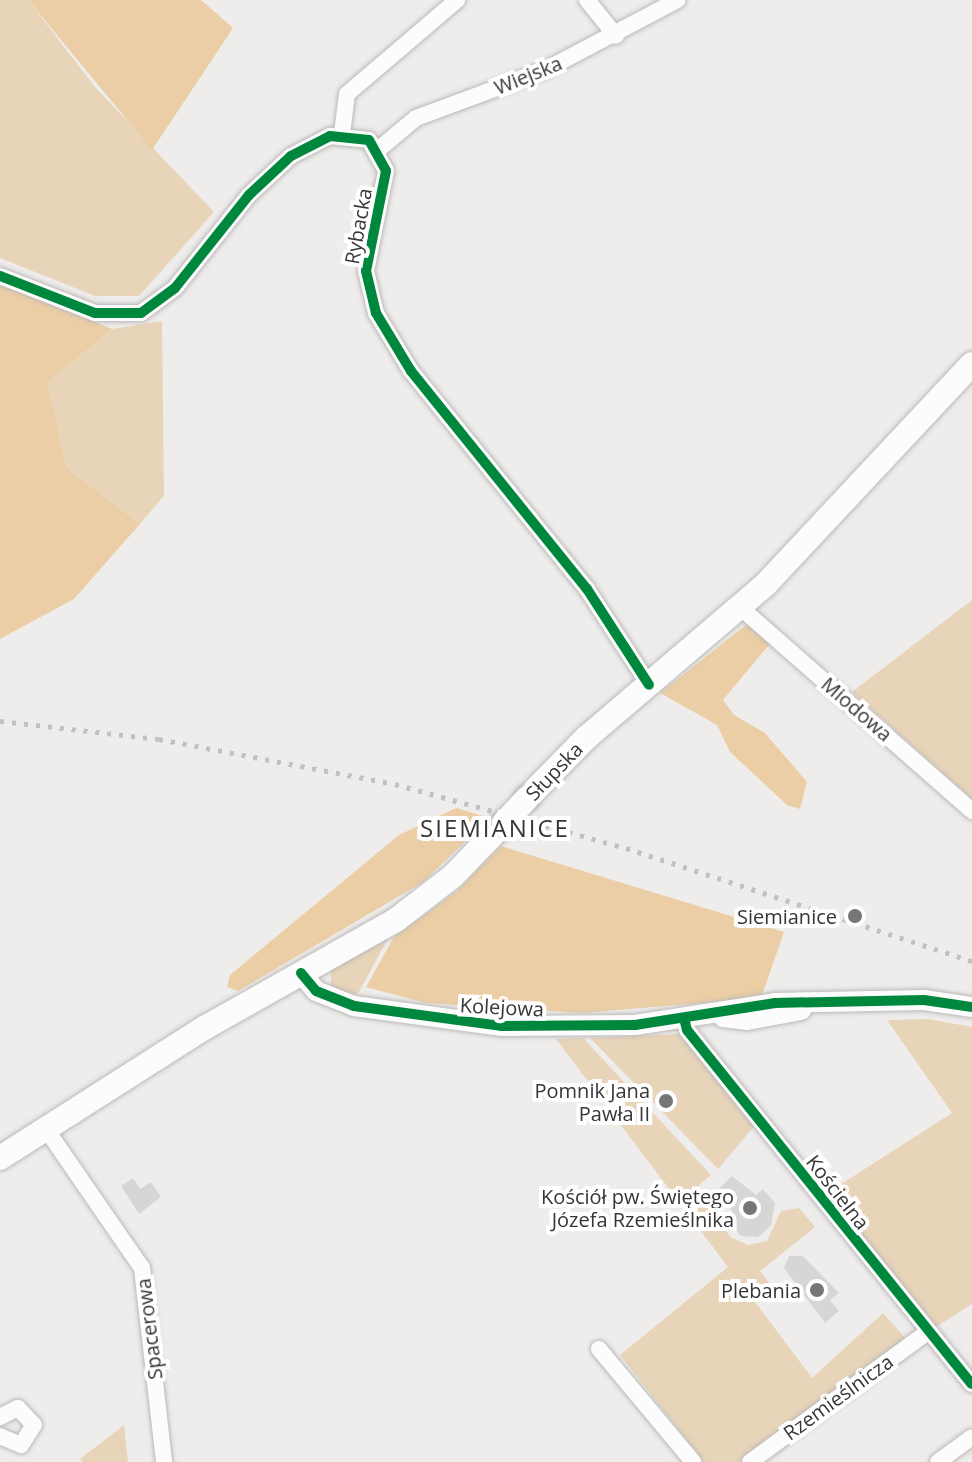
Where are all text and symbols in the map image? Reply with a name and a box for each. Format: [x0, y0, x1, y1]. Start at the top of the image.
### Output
street label: Wiejska [491, 51, 565, 99]
street label: Rybacka [340, 186, 376, 266]
street label: Miodowa [817, 672, 897, 746]
street label: Słupska [520, 737, 588, 805]
district label: SIEMIANICE [420, 814, 570, 842]
place label: Siemianice [737, 904, 837, 928]
marker: Siemianice [844, 905, 866, 927]
street label: Kolejowa [459, 993, 545, 1021]
place label: Pomnik Jana Pawła II [535, 1078, 650, 1125]
marker: Pomnik Jana Pawła II [657, 1092, 675, 1110]
street label: Kościelna [801, 1150, 875, 1234]
place label: Kościół pw. Świętego Józefa Rzemieślnika [541, 1184, 734, 1231]
marker: Kościół pw. Świętego Józefa Rzemieślnika [741, 1199, 759, 1217]
street label: Spacerowa [131, 1277, 167, 1381]
place label: Plebania [721, 1278, 801, 1302]
marker: Plebania [808, 1281, 826, 1299]
street label: Rzemieślnicza [778, 1349, 898, 1445]

